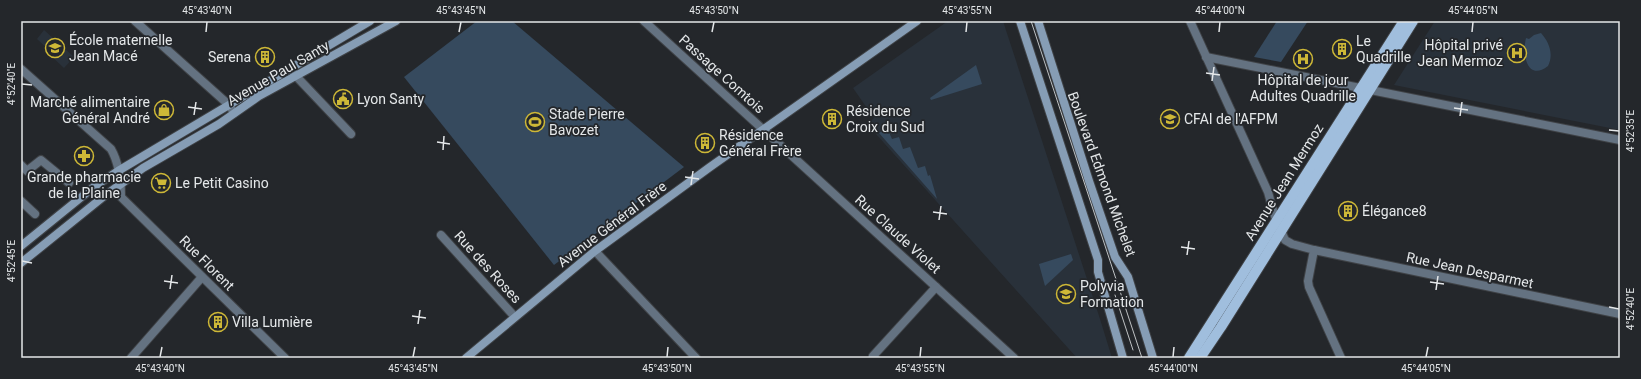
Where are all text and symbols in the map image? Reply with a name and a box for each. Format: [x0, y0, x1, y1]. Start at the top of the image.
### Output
text: 45°43'40"N [182, 5, 232, 16]
text: 45°43'45"N [436, 5, 486, 16]
text: 45°43'50"N [689, 5, 739, 16]
text: 45°43'55"N [942, 5, 992, 16]
text: 45°44'00"N [1195, 5, 1245, 16]
text: 45°44'05"N [1448, 5, 1498, 16]
place label: École maternelle Jean Macé [69, 31, 172, 64]
street label: Passage Comtois [676, 31, 768, 117]
place label: Le Quadrille [1356, 33, 1411, 65]
school or university icon: École maternelle Jean Macé [44, 37, 66, 59]
street label: Avenue Paul Santy [224, 37, 332, 109]
place label: Hôpital privé Jean Mermoz [1418, 37, 1503, 69]
building icon: Le Quadrille [1331, 38, 1353, 60]
hospital icon: Hôpital privé Jean Mermoz [1506, 42, 1528, 64]
building icon: Serena [254, 46, 276, 68]
hospital icon: Hôpital de jour Adultes Quadrille [1292, 48, 1314, 70]
place label: Serena [208, 49, 251, 65]
text: 4°52'40"E [6, 62, 17, 105]
place label: Hôpital de jour Adultes Quadrille [1250, 72, 1356, 104]
public building icon: Lyon Santy [332, 88, 354, 110]
street label: Boulevard Edmond Michelet [1065, 89, 1139, 259]
place label: Lyon Santy [357, 91, 425, 107]
place label: Marché alimentaire Général André [30, 94, 150, 126]
shop icon: Marché alimentaire Général André [153, 99, 175, 121]
place label: Résidence Croix du Sud [846, 103, 925, 135]
place label: Stade Pierre Bavozet [549, 106, 625, 138]
building icon: Résidence Croix du Sud [821, 108, 843, 130]
school or university icon: CFAI de l'AFPM [1159, 108, 1181, 130]
text: 4°52'35"E [1625, 109, 1636, 152]
sports icon: Stade Pierre Bavozet [524, 111, 546, 133]
place label: CFAI de l'AFPM [1184, 111, 1278, 127]
street label: Avenue Jean Mermoz [1242, 121, 1327, 243]
place label: Résidence Général Frère [719, 127, 802, 159]
building icon: Résidence Général Frère [694, 132, 716, 154]
pharmacy icon: Grande pharmacie de la Plaine [73, 145, 95, 167]
place label: Grande pharmacie de la Plaine [27, 169, 141, 201]
supermarket icon: Le Petit Casino [150, 172, 172, 194]
place label: Le Petit Casino [175, 175, 269, 191]
street label: Avenue Général Frère [554, 178, 670, 270]
street label: Rue Claude Violet [852, 191, 944, 277]
building icon: Élégance8 [1337, 200, 1359, 222]
place label: Élégance8 [1362, 202, 1427, 219]
street label: Rue des Roses [451, 228, 525, 306]
street label: Rue Florent [176, 232, 238, 294]
text: 4°52'45"E [6, 239, 17, 282]
street label: Rue Jean Desparmet [1405, 249, 1535, 291]
place label: Polyvia Formation [1080, 278, 1144, 310]
school or university icon: Polyvia Formation [1055, 283, 1077, 305]
text: 4°52'40"E [1625, 287, 1636, 330]
building icon: Villa Lumière [207, 311, 229, 333]
place label: Villa Lumière [232, 314, 312, 330]
text: 45°43'40"N [135, 363, 185, 374]
text: 45°43'45"N [388, 363, 438, 374]
text: 45°43'50"N [642, 363, 692, 374]
text: 45°43'55"N [895, 363, 945, 374]
text: 45°44'00"N [1148, 363, 1198, 374]
text: 45°44'05"N [1401, 363, 1451, 374]

